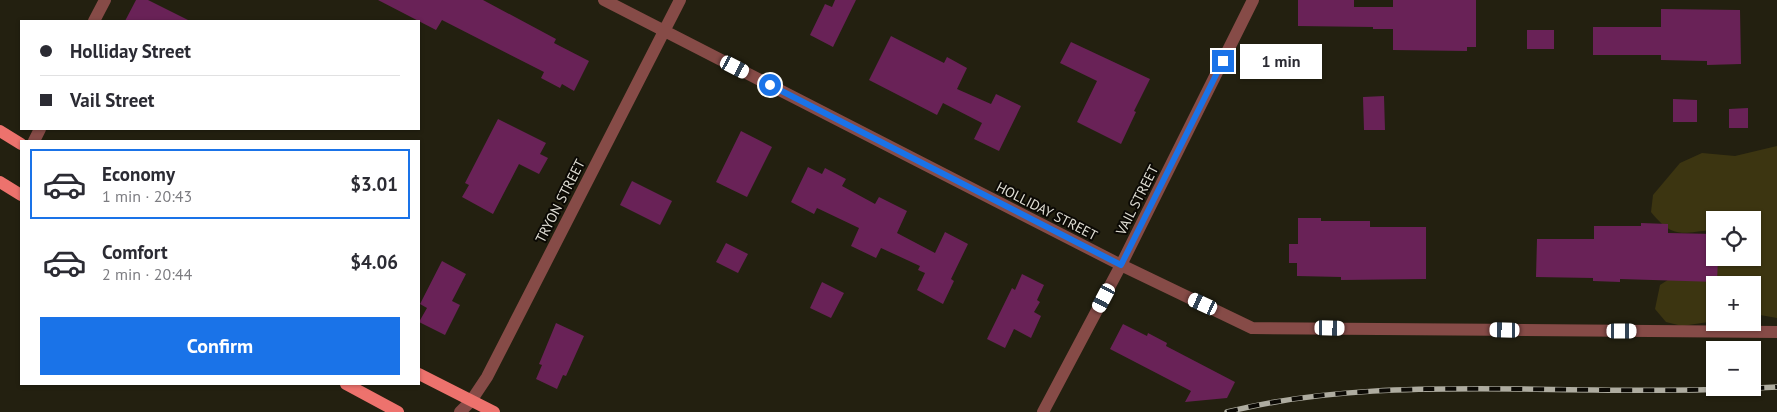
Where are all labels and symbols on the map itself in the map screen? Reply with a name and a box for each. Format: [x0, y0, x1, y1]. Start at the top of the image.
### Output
callout: 1 min [1240, 44, 1323, 78]
route end [1212, 50, 1234, 72]
car [718, 54, 751, 80]
route start [759, 74, 781, 96]
street label: TRYON STREET [531, 156, 589, 246]
street label: VAIL STREET [1111, 162, 1162, 239]
street label: HOLLIDAY STREET [993, 178, 1101, 244]
car [1090, 281, 1117, 315]
car [1186, 291, 1219, 317]
car [1314, 320, 1345, 336]
car [1489, 322, 1520, 338]
car [1607, 324, 1637, 339]

